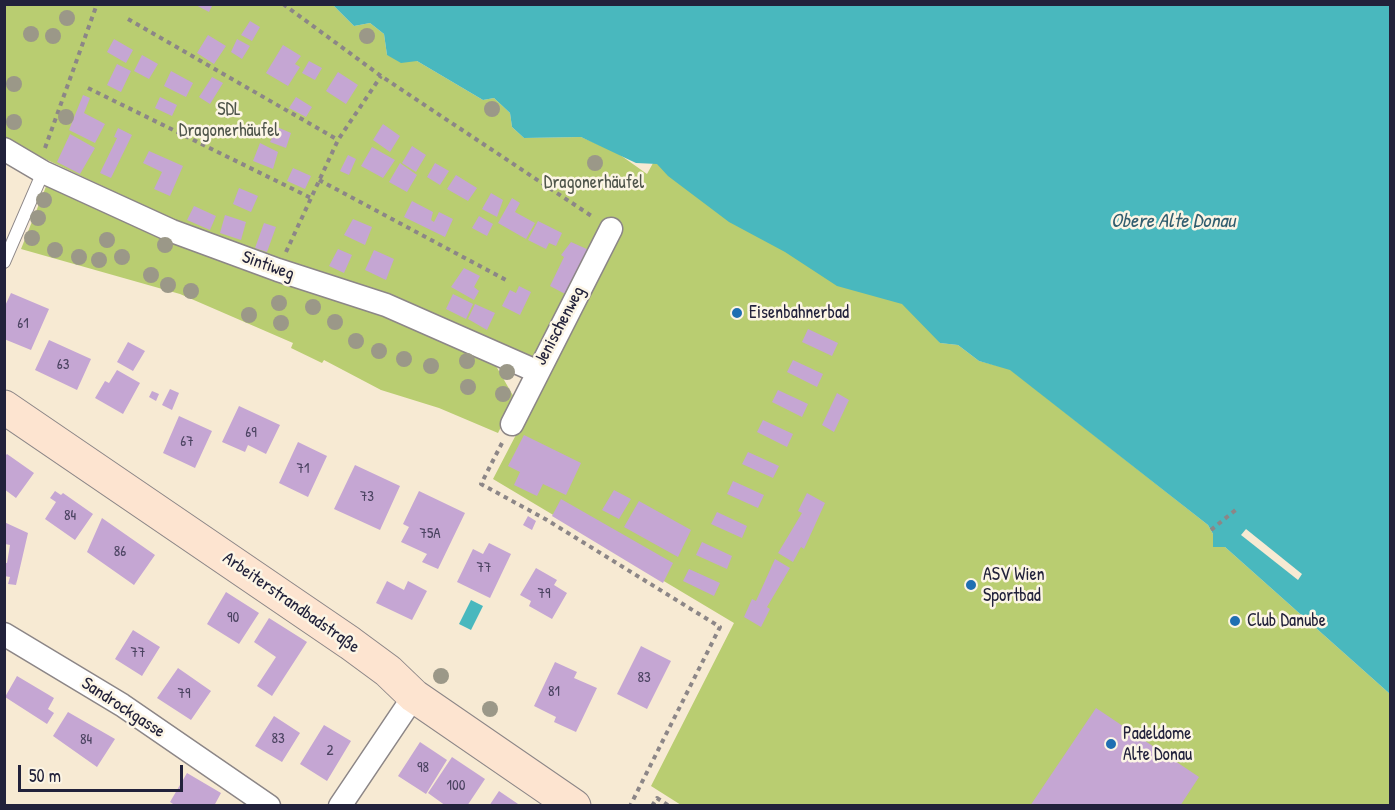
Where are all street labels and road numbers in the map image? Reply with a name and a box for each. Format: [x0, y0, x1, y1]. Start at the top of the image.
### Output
street label: Sintiweg [239, 247, 297, 285]
street label: Jenischenweg [530, 283, 590, 369]
street label: Arbeiterstrandbadstraße [218, 548, 364, 658]
street label: Sandrockgasse [77, 673, 169, 743]

